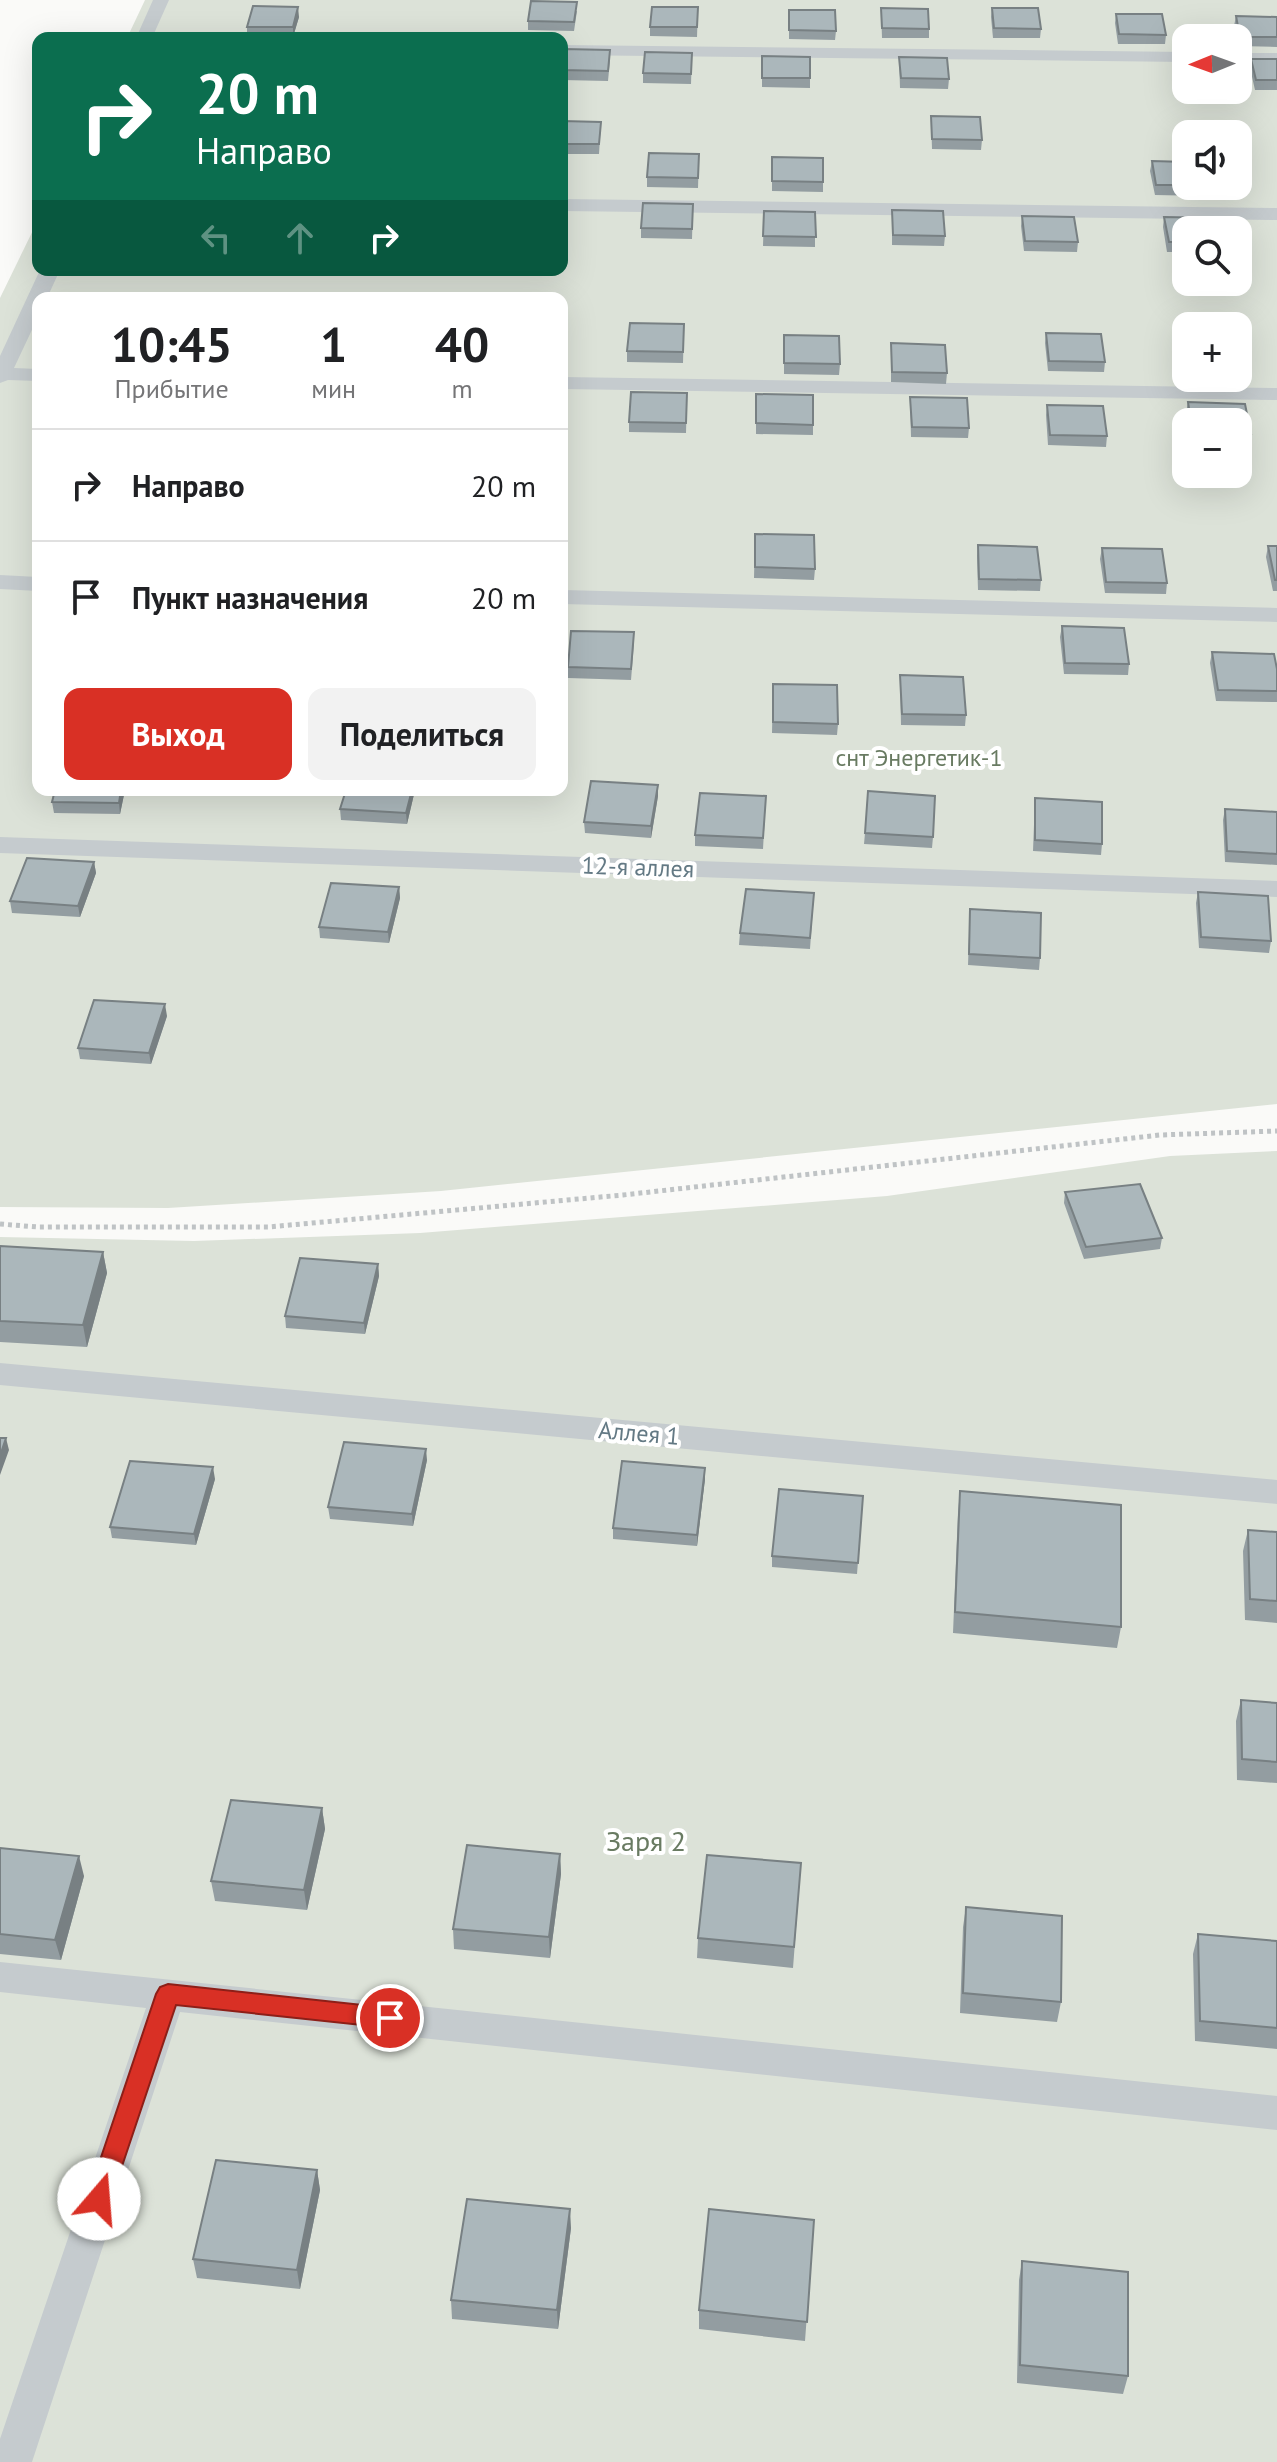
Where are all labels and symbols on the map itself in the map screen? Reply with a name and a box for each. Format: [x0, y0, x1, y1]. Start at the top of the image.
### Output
north arrow [1172, 24, 1252, 104]
park label: снт Энергетик-1 [836, 742, 1002, 773]
street label: 12-я аллея [581, 850, 695, 884]
street label: Аллея 1 [597, 1414, 681, 1452]
park label: Заря 2 [606, 1822, 686, 1859]
pin [356, 1984, 424, 2052]
position arrow [57, 2157, 141, 2241]

